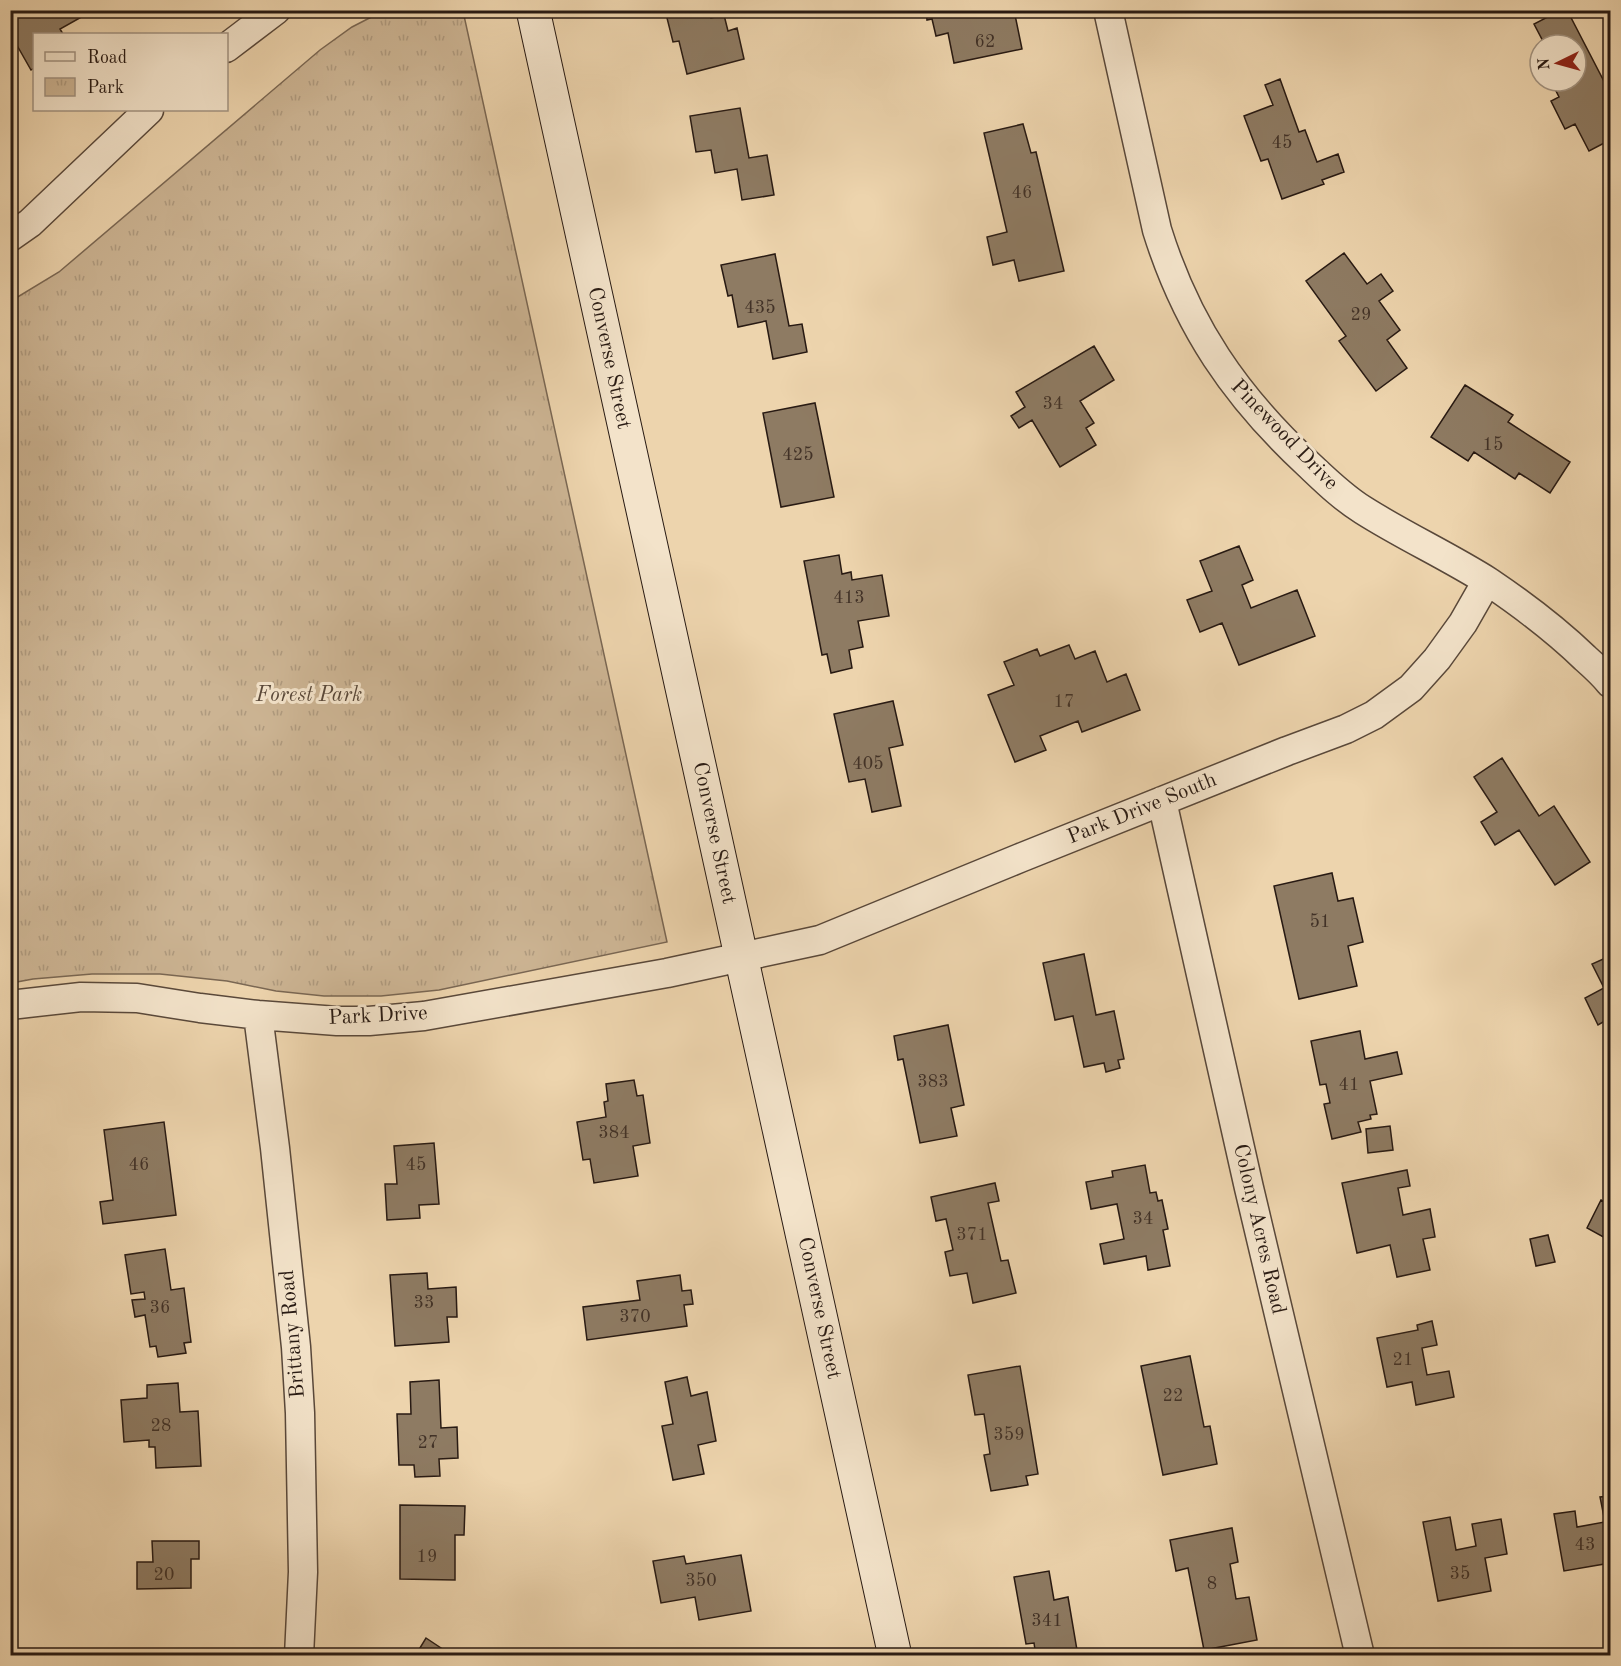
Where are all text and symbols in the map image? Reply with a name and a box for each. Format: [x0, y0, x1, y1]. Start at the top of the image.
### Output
legend [33, 33, 228, 111]
house number: 62 [975, 33, 995, 51]
north arrow [1528, 33, 1588, 93]
text: Road [87, 49, 127, 67]
text: N [1536, 57, 1554, 71]
text: Park [87, 79, 124, 97]
house number: 45 [1272, 134, 1292, 152]
house number: 46 [1012, 184, 1032, 202]
street label: Converse Street [584, 285, 634, 431]
house number: 435 [744, 299, 776, 317]
house number: 29 [1351, 306, 1371, 324]
street label: Pinewood Drive [1226, 376, 1342, 494]
house number: 34 [1043, 395, 1063, 413]
house number: 15 [1483, 436, 1503, 454]
house number: 425 [782, 446, 814, 464]
house number: 413 [833, 589, 865, 607]
park label: Forest Park [255, 685, 362, 706]
house number: 17 [1054, 693, 1074, 711]
house number: 405 [852, 755, 884, 773]
street label: Converse Street [689, 760, 739, 906]
street label: Park Drive South [1064, 770, 1220, 848]
house number: 51 [1310, 913, 1330, 931]
street label: Park Drive [328, 1003, 428, 1029]
house number: 383 [917, 1073, 949, 1091]
house number: 41 [1339, 1076, 1359, 1094]
house number: 384 [598, 1124, 630, 1142]
street label: Colony Acres Road [1229, 1142, 1289, 1316]
house number: 46 [129, 1156, 149, 1174]
house number: 45 [406, 1156, 426, 1174]
house number: 34 [1133, 1210, 1153, 1228]
house number: 371 [956, 1226, 988, 1244]
street label: Converse Street [794, 1235, 844, 1381]
street label: Brittany Road [277, 1269, 309, 1399]
house number: 33 [414, 1294, 434, 1312]
house number: 36 [150, 1299, 170, 1317]
house number: 370 [619, 1308, 651, 1326]
house number: 21 [1393, 1351, 1413, 1369]
house number: 22 [1163, 1387, 1183, 1405]
house number: 28 [151, 1417, 171, 1435]
house number: 359 [993, 1426, 1025, 1444]
house number: 27 [418, 1434, 438, 1452]
house number: 43 [1575, 1536, 1595, 1554]
house number: 19 [417, 1548, 437, 1566]
house number: 35 [1450, 1565, 1470, 1583]
house number: 20 [154, 1566, 174, 1584]
house number: 350 [685, 1572, 717, 1590]
house number: 8 [1207, 1575, 1217, 1593]
house number: 341 [1031, 1612, 1063, 1630]

